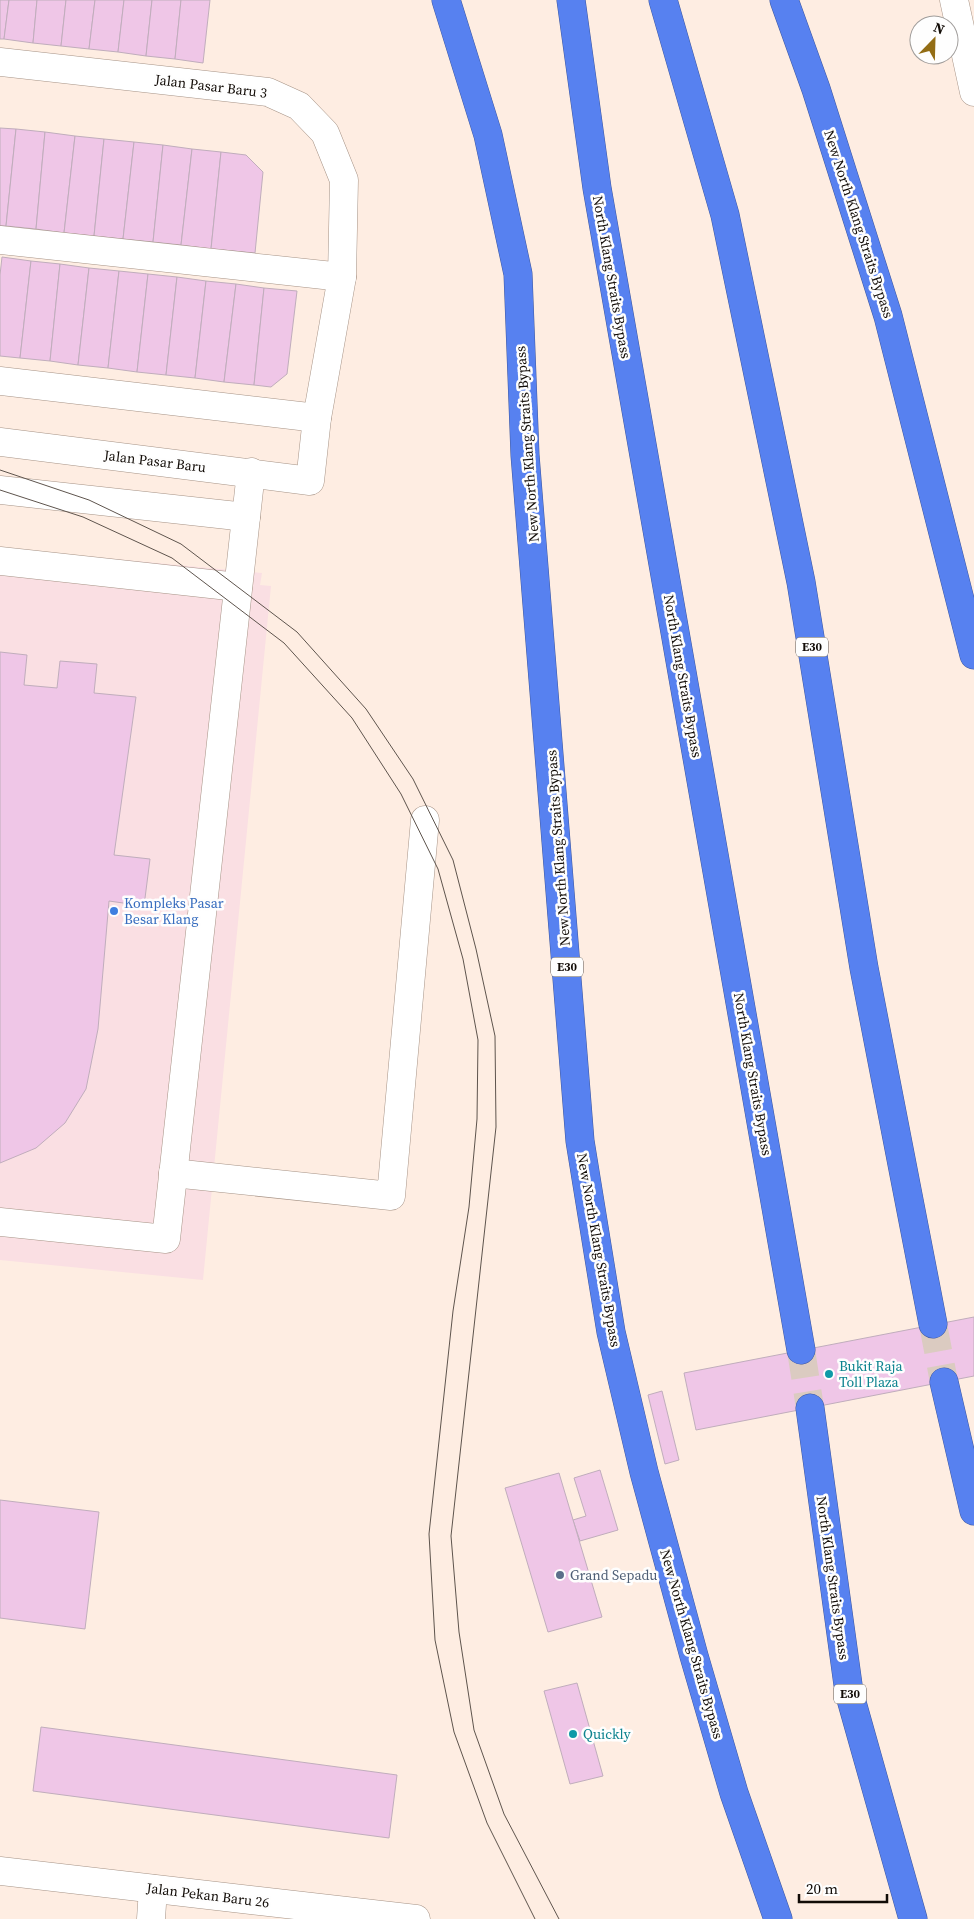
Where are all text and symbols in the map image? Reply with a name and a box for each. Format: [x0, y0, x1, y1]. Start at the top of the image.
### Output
north arrow [909, 15, 959, 65]
text: N [930, 17, 948, 39]
street label: Jalan Pasar Baru 3 [153, 69, 268, 103]
street label: New North Klang Straits Bypass [819, 127, 899, 321]
street label: North Klang Straits Bypass [588, 194, 636, 360]
street label: New North Klang Straits Bypass [510, 345, 544, 543]
street label: Jalan Pasar Baru [102, 445, 207, 477]
street label: North Klang Straits Bypass [659, 593, 707, 759]
road number: E30 [796, 638, 828, 656]
street label: New North Klang Straits Bypass [541, 749, 575, 947]
place label: Kompleks Pasar Besar Klang [124, 893, 224, 929]
marker: Kompleks Pasar Besar Klang [108, 905, 120, 917]
road number: E30 [551, 958, 583, 976]
street label: North Klang Straits Bypass [729, 991, 777, 1157]
street label: New North Klang Straits Bypass [572, 1151, 626, 1349]
place label: Bukit Raja Toll Plaza [839, 1356, 903, 1392]
marker: Bukit Raja Toll Plaza [823, 1368, 835, 1380]
street label: North Klang Straits Bypass [812, 1495, 854, 1661]
street label: New North Klang Straits Bypass [655, 1547, 729, 1741]
place label: Grand Sepadu [570, 1565, 657, 1585]
marker: Grand Sepadu [554, 1569, 566, 1581]
road number: E30 [834, 1685, 866, 1704]
place label: Quickly [583, 1724, 632, 1744]
marker: Quickly [567, 1728, 579, 1740]
scale bar [799, 1872, 886, 1904]
street label: Jalan Pekan Baru 26 [145, 1877, 270, 1912]
text: 20 m [806, 1878, 838, 1899]

